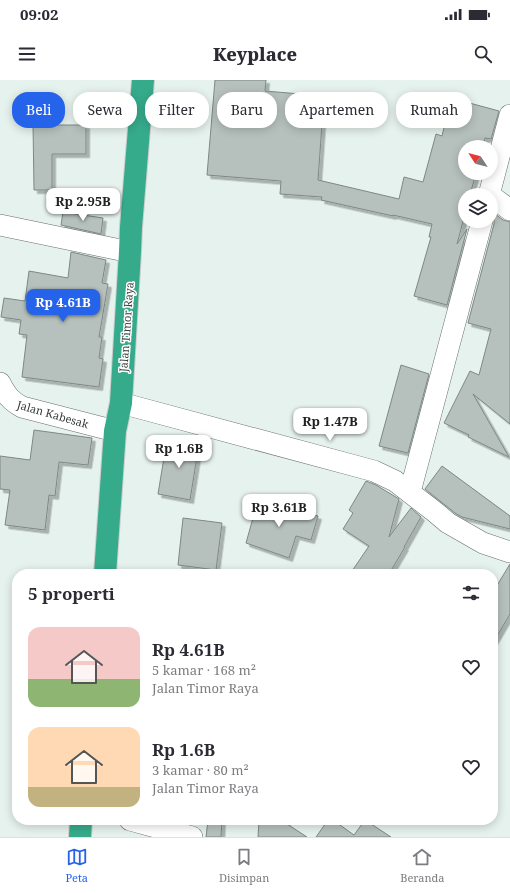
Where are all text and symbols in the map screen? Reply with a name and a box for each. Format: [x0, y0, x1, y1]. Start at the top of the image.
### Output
text: 09:02 [20, 4, 58, 24]
text: Keyplace [213, 42, 297, 66]
icon: menu [16, 43, 38, 65]
icon: search [472, 43, 494, 65]
chip: Beli [12, 92, 65, 128]
chip: Sewa [73, 92, 137, 128]
chip: Filter [145, 92, 209, 128]
chip: Baru [217, 92, 277, 128]
chip: Apartemen [285, 92, 388, 128]
chip: Rumah [396, 92, 472, 128]
north arrow [458, 140, 498, 180]
map controls [458, 140, 498, 228]
pin: Rp 2.95B [42, 188, 124, 222]
button: layers [458, 188, 498, 228]
text: Rp 2.95B [55, 192, 111, 210]
street label: Jalan Timor Raya [115, 281, 137, 374]
pin: Rp 4.61B [22, 289, 104, 323]
text: Rp 4.61B [35, 293, 91, 311]
street label: Jalan Kabesak [14, 396, 91, 432]
pin: Rp 1.47B [289, 408, 371, 442]
text: Rp 1.47B [302, 412, 358, 430]
pin: Rp 1.6B [142, 435, 216, 469]
text: Rp 1.6B [155, 439, 203, 457]
pin: Rp 3.61B [238, 494, 320, 528]
text: Rp 3.61B [251, 498, 307, 516]
text: 5 properti [28, 582, 115, 605]
icon: filters [460, 582, 482, 604]
text: Rp 4.61B [152, 638, 225, 661]
icon: home [60, 643, 108, 691]
icon: heart [460, 656, 482, 678]
text: 5 kamar · 168 m² [152, 661, 256, 679]
text: Jalan Timor Raya [152, 679, 259, 697]
text: Rp 1.6B [152, 738, 215, 761]
icon: home [60, 743, 108, 791]
icon: heart [460, 756, 482, 778]
text: 3 kamar · 80 m² [152, 761, 249, 779]
text: Jalan Timor Raya [152, 779, 259, 797]
tab: Peta [65, 846, 88, 885]
tab: Disimpan [219, 846, 269, 885]
tab: Beranda [400, 846, 445, 885]

